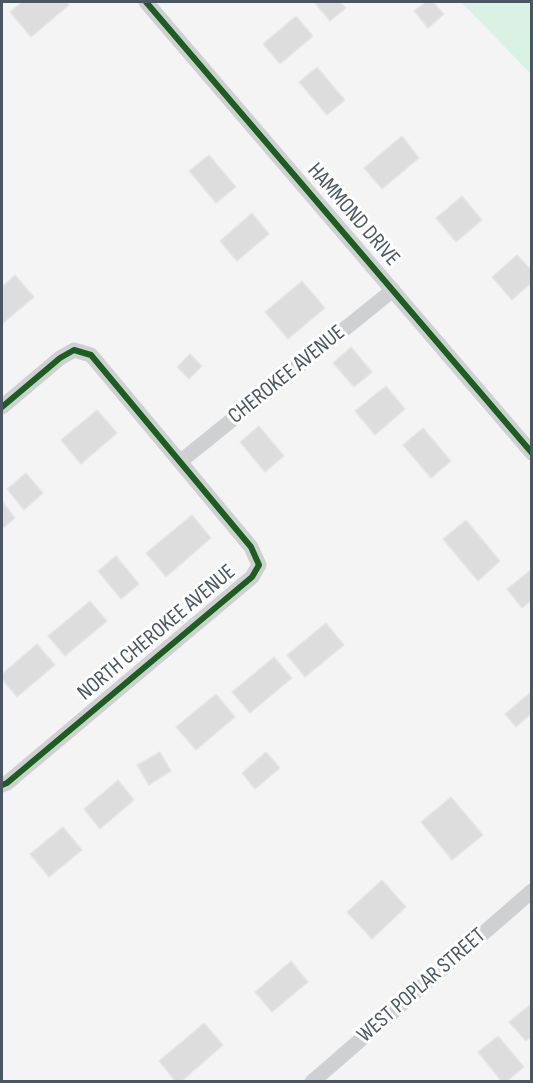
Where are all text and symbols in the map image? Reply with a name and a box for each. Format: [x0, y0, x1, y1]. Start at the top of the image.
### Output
street label: HAMMOND DRIVE [301, 158, 405, 272]
street label: CHEROKEE AVENUE [223, 320, 351, 430]
street label: NORTH CHEROKEE AVENUE [73, 559, 241, 707]
street label: WEST POPLAR STREET [352, 923, 492, 1049]

